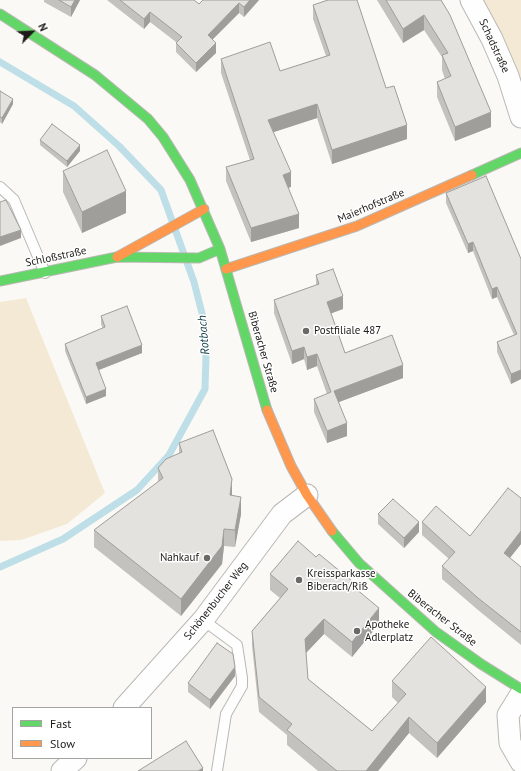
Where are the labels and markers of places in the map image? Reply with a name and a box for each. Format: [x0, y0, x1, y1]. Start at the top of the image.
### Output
place label: Postfiliale 487 [314, 324, 381, 338]
marker: Postfiliale 487 [301, 326, 311, 336]
place label: Nahkauf [160, 551, 199, 565]
marker: Nahkauf [202, 553, 212, 563]
place label: Kreissparkasse Biberach/Riß [307, 567, 376, 593]
marker: Kreissparkasse Biberach/Riß [294, 575, 304, 585]
place label: Apotheke Adlerplatz [365, 618, 413, 644]
marker: Apotheke Adlerplatz [352, 626, 362, 636]

